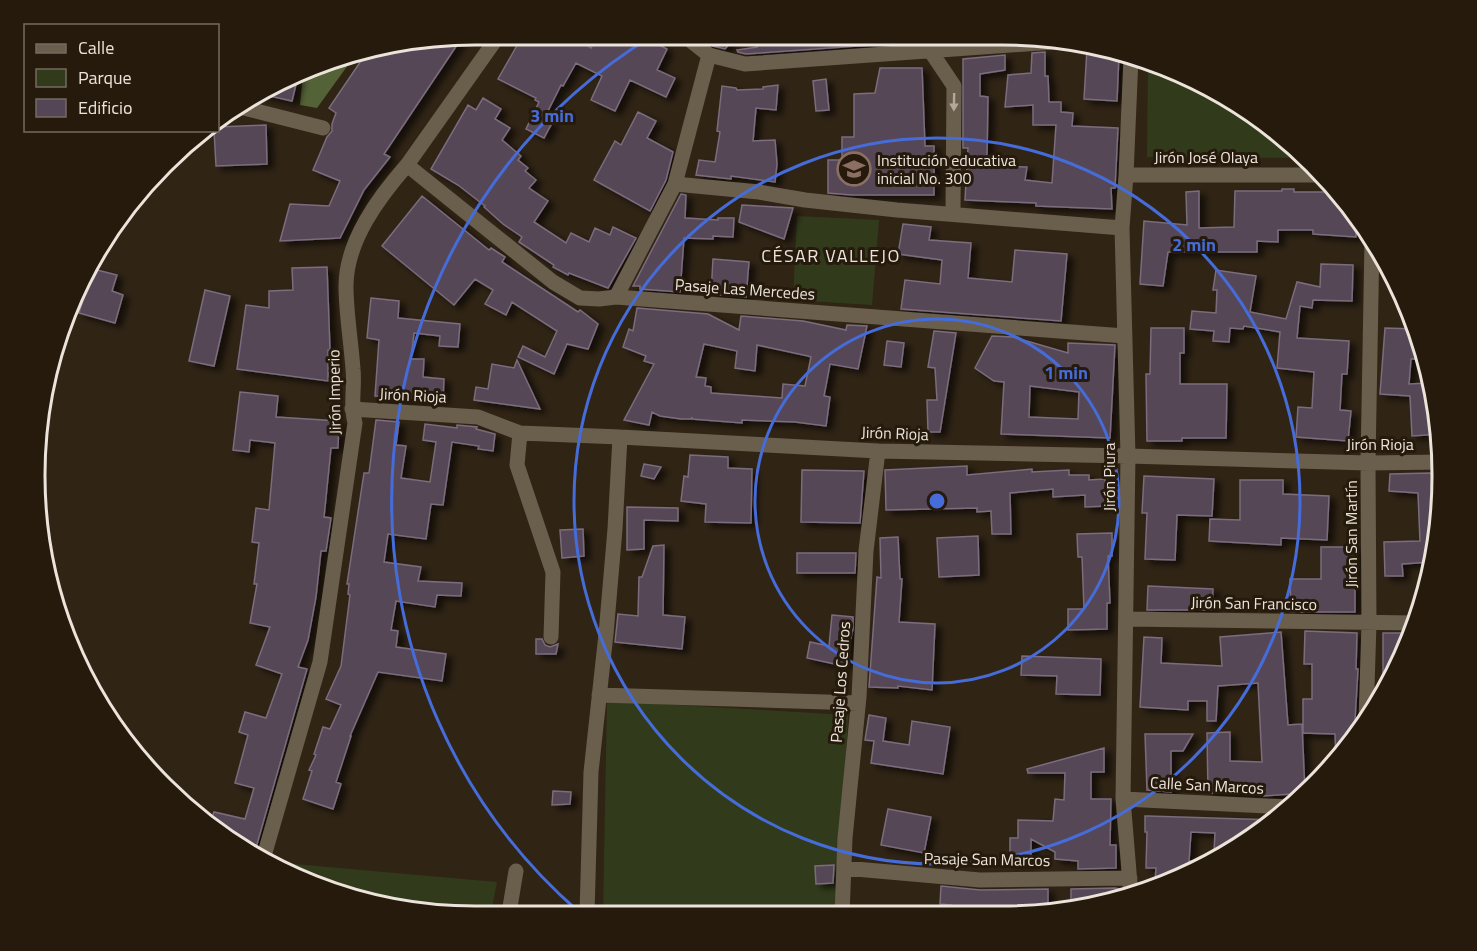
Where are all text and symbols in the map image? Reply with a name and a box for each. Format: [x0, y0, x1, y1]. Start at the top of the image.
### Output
legend [24, 24, 219, 132]
text: Calle [78, 34, 114, 61]
text: Parque [78, 64, 132, 91]
one-way arrow [949, 92, 959, 111]
text: Edificio [78, 94, 132, 121]
text: 3 min [530, 102, 574, 129]
street label: Jirón José Olaya [1154, 145, 1258, 169]
place label: Institución educativa inicial No. 300 [877, 148, 1016, 190]
school or university icon: Institución educativa inicial No. 300 [836, 151, 872, 187]
text: 2 min [1172, 231, 1216, 258]
district label: CÉSAR VALLEJO [761, 242, 901, 269]
street label: Pasaje Las Mercedes [674, 272, 816, 306]
street label: Jirón Imperio [321, 349, 347, 435]
text: 1 min [1044, 359, 1088, 386]
street label: Jirón Rioja [379, 381, 447, 409]
street label: Jirón Rioja [861, 420, 929, 446]
street label: Jirón Rioja [1346, 432, 1414, 456]
street label: Jirón Piura [1097, 442, 1121, 512]
street label: Jirón San Martín [1339, 480, 1363, 588]
centre of rings [927, 491, 947, 511]
street label: Jirón San Francisco [1191, 590, 1317, 616]
street label: Pasaje Los Cedros [824, 621, 856, 743]
street label: Calle San Marcos [1149, 770, 1265, 800]
street label: Pasaje San Marcos [924, 846, 1050, 872]

